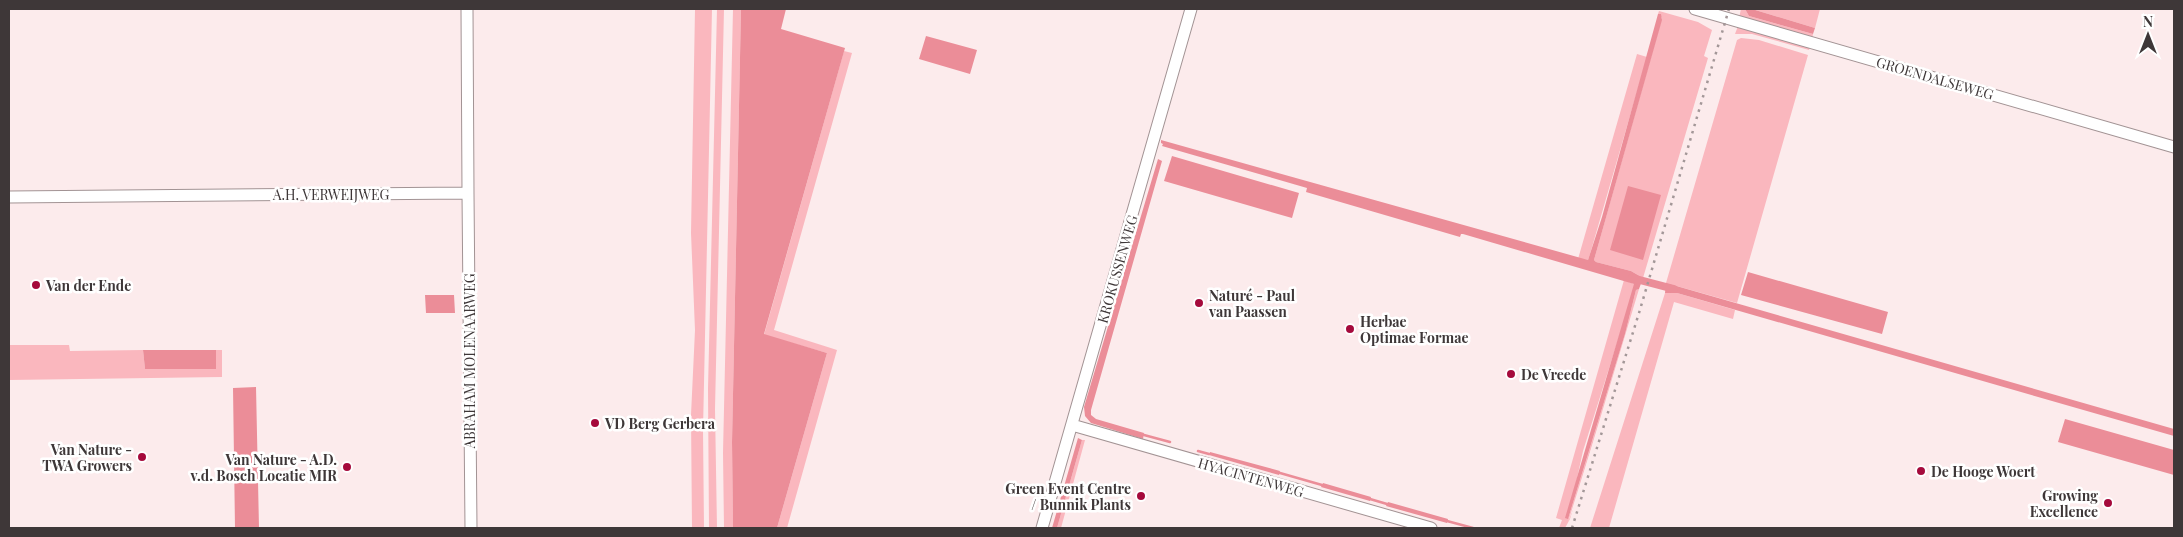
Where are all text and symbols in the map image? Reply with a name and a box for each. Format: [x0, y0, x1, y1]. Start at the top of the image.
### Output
north arrow [2123, 10, 2173, 60]
text: N [2143, 12, 2153, 31]
street label: GROENDALSEWEG [1874, 52, 1996, 104]
street label: A.H. VERWEIJWEG [272, 185, 389, 204]
street label: KROKUSSENWEG [1092, 213, 1142, 325]
street label: ABRAHAM MOLENAARWEG [460, 273, 479, 450]
place label: Van der Ende [45, 276, 131, 295]
marker: Van der Ende [30, 279, 42, 291]
place label: Naturé - Paul van Paassen [1208, 286, 1296, 321]
marker: Naturé - Paul van Paassen [1193, 297, 1205, 309]
place label: Herbae Optimae Formae [1360, 312, 1468, 347]
marker: Herbae Optimae Formae [1344, 323, 1356, 335]
place label: De Vreede [1521, 365, 1586, 384]
marker: De Vreede [1505, 368, 1517, 380]
place label: VD Berg Gerbera [604, 414, 716, 433]
marker: VD Berg Gerbera [589, 417, 601, 429]
place label: Van Nature - TWA Growers [42, 440, 132, 475]
place label: Van Nature - A.D. v.d. Bosch Locatie MIR [190, 450, 337, 485]
marker: Van Nature - TWA Growers [136, 451, 148, 463]
street label: HYACINTENWEG [1196, 453, 1306, 501]
marker: Van Nature - A.D. v.d. Bosch Locatie MIR [341, 461, 353, 473]
place label: De Hooge Woert [1931, 462, 2035, 481]
marker: De Hooge Woert [1915, 465, 1927, 477]
place label: Green Event Centre / Bunnik Plants [1005, 479, 1131, 514]
place label: Growing Excellence [2030, 486, 2098, 521]
marker: Green Event Centre / Bunnik Plants [1135, 490, 1147, 502]
marker: Growing Excellence [2102, 497, 2114, 509]

